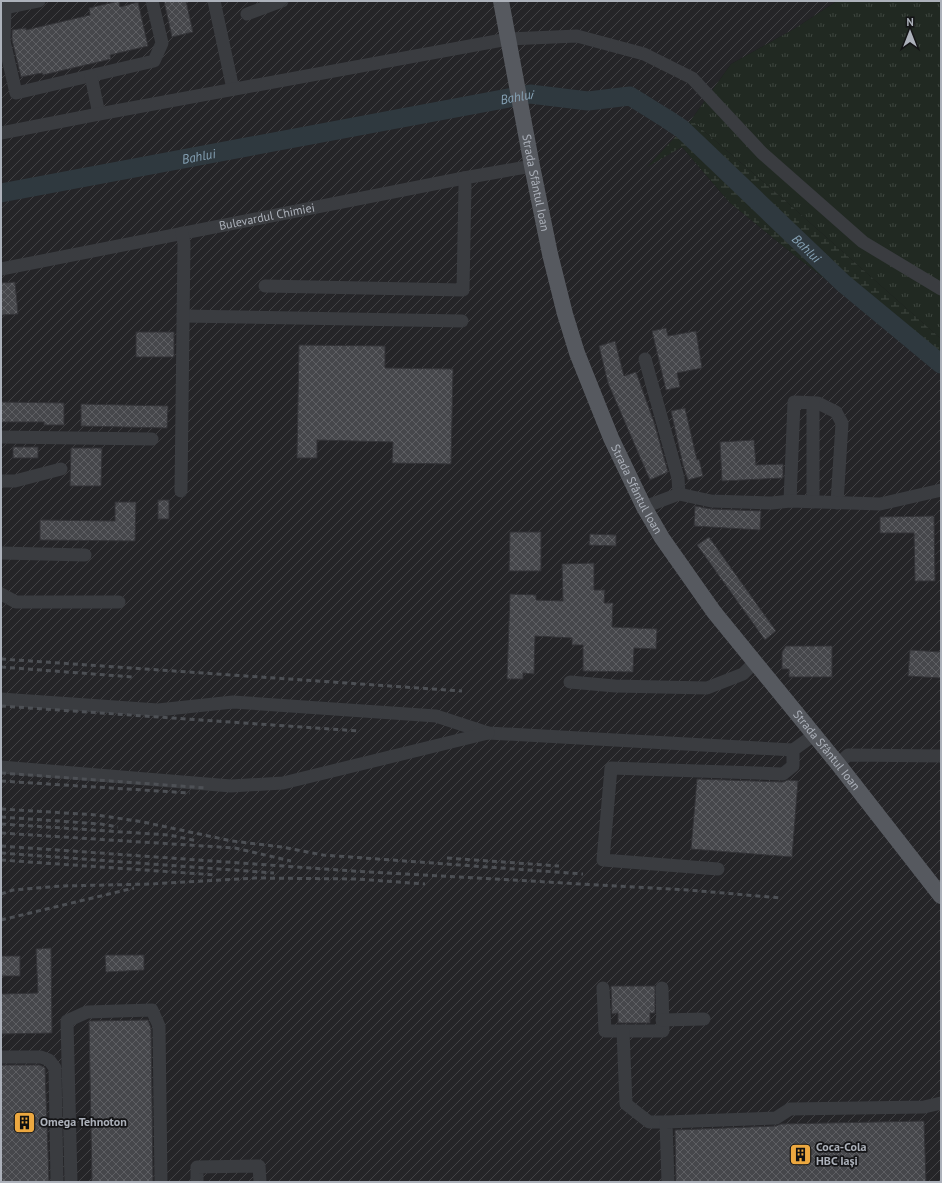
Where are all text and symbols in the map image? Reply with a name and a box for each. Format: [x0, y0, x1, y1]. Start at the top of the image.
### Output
north arrow [890, 12, 930, 52]
text: N [906, 15, 914, 29]
water label: Bahlui [499, 86, 535, 108]
street label: Strada Sfântul Ioan [519, 133, 553, 232]
water label: Bahlui [180, 145, 218, 168]
street label: Bulevardul Chimiei [218, 200, 316, 233]
water label: Bahlui [788, 231, 825, 267]
street label: Strada Sfântul Ioan [608, 442, 666, 536]
street label: Strada Sfântul Ioan [790, 707, 864, 793]
building icon: Omega Tehnoton [11, 1109, 37, 1135]
place label: Omega Tehnoton [40, 1114, 127, 1129]
place label: Coca-Cola HBC Iași [816, 1139, 866, 1168]
building icon: Coca-Cola HBC Iași [787, 1141, 813, 1167]

